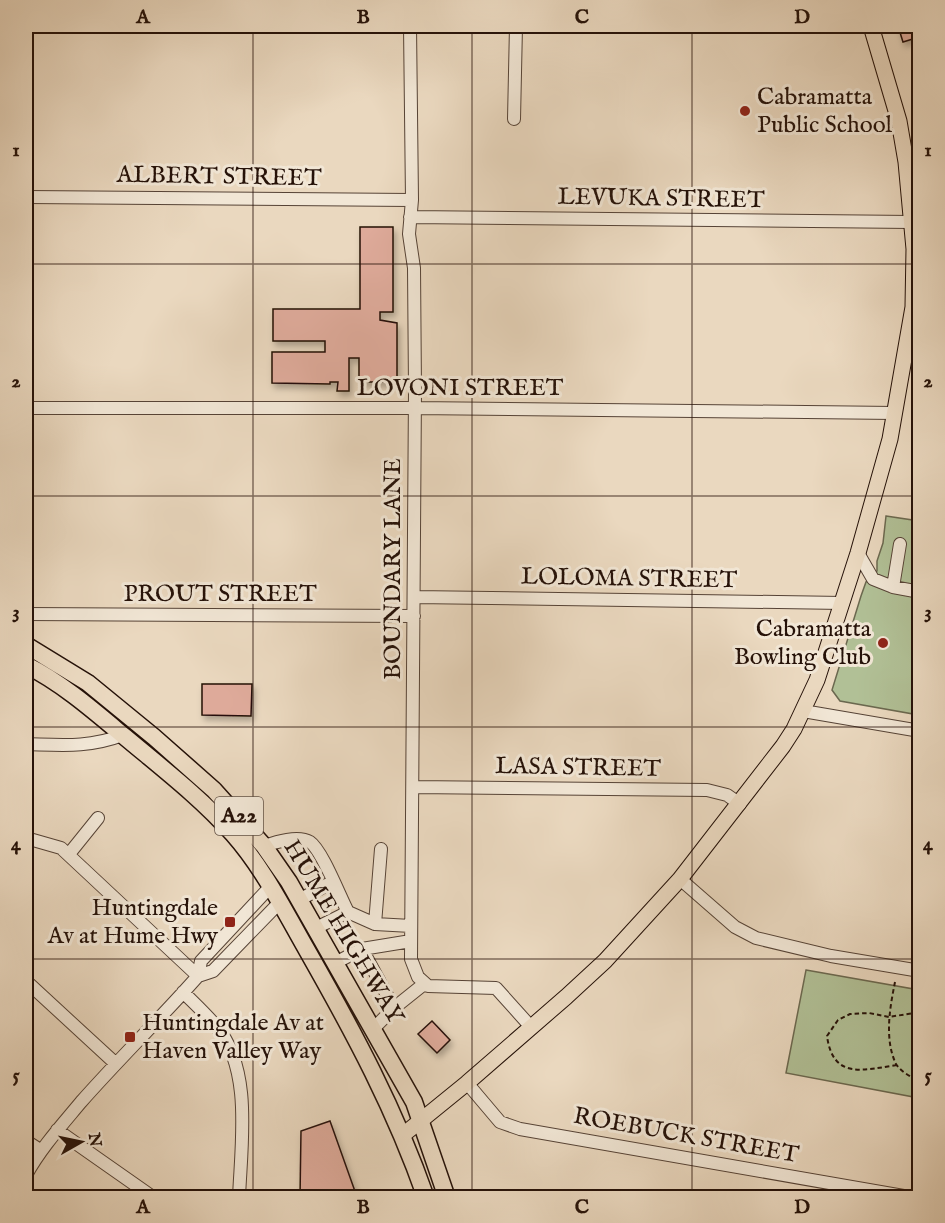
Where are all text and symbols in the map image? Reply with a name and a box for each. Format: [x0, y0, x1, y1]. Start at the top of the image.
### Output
text: A [135, 5, 151, 30]
text: B [356, 5, 370, 30]
text: C [575, 5, 589, 30]
text: D [794, 5, 810, 30]
place label: Cabramatta Public School [757, 82, 893, 141]
marker: Cabramatta Public School [738, 104, 752, 118]
text: 1 [12, 138, 20, 163]
text: 1 [924, 138, 932, 163]
street label: ALBERT STREET [115, 160, 322, 194]
street label: LEVUKA STREET [557, 182, 765, 216]
text: 2 [11, 369, 21, 394]
text: 2 [923, 369, 933, 394]
street label: LOVONI STREET [357, 373, 564, 404]
street label: BOUNDARY LANE [378, 458, 409, 680]
street label: LOLOMA STREET [521, 562, 738, 596]
street label: PROUT STREET [123, 579, 317, 610]
text: 3 [12, 600, 20, 625]
text: 3 [924, 600, 932, 625]
place label: Cabramatta Bowling Club [734, 614, 872, 673]
marker: Cabramatta Bowling Club [876, 636, 890, 650]
street label: LASA STREET [495, 751, 662, 785]
road number: A22 [215, 797, 263, 835]
text: 4 [11, 832, 22, 857]
text: 4 [923, 832, 934, 857]
street label: HUME HIGHWAY [276, 834, 411, 1031]
place label: Huntingdale Av at Hume Hwy [47, 893, 218, 952]
marker: Huntingdale Av at Hume Hwy [223, 915, 237, 929]
place label: Huntingdale Av at Haven Valley Way [142, 1008, 324, 1067]
marker: Huntingdale Av at Haven Valley Way [123, 1030, 137, 1044]
text: 5 [12, 1063, 20, 1088]
text: 5 [924, 1063, 932, 1088]
street label: ROEBUCK STREET [571, 1101, 801, 1171]
north arrow [51, 1112, 111, 1172]
text: N [83, 1131, 105, 1149]
text: A [135, 1195, 151, 1220]
text: B [356, 1195, 370, 1220]
text: C [575, 1195, 589, 1220]
text: D [794, 1195, 810, 1220]

